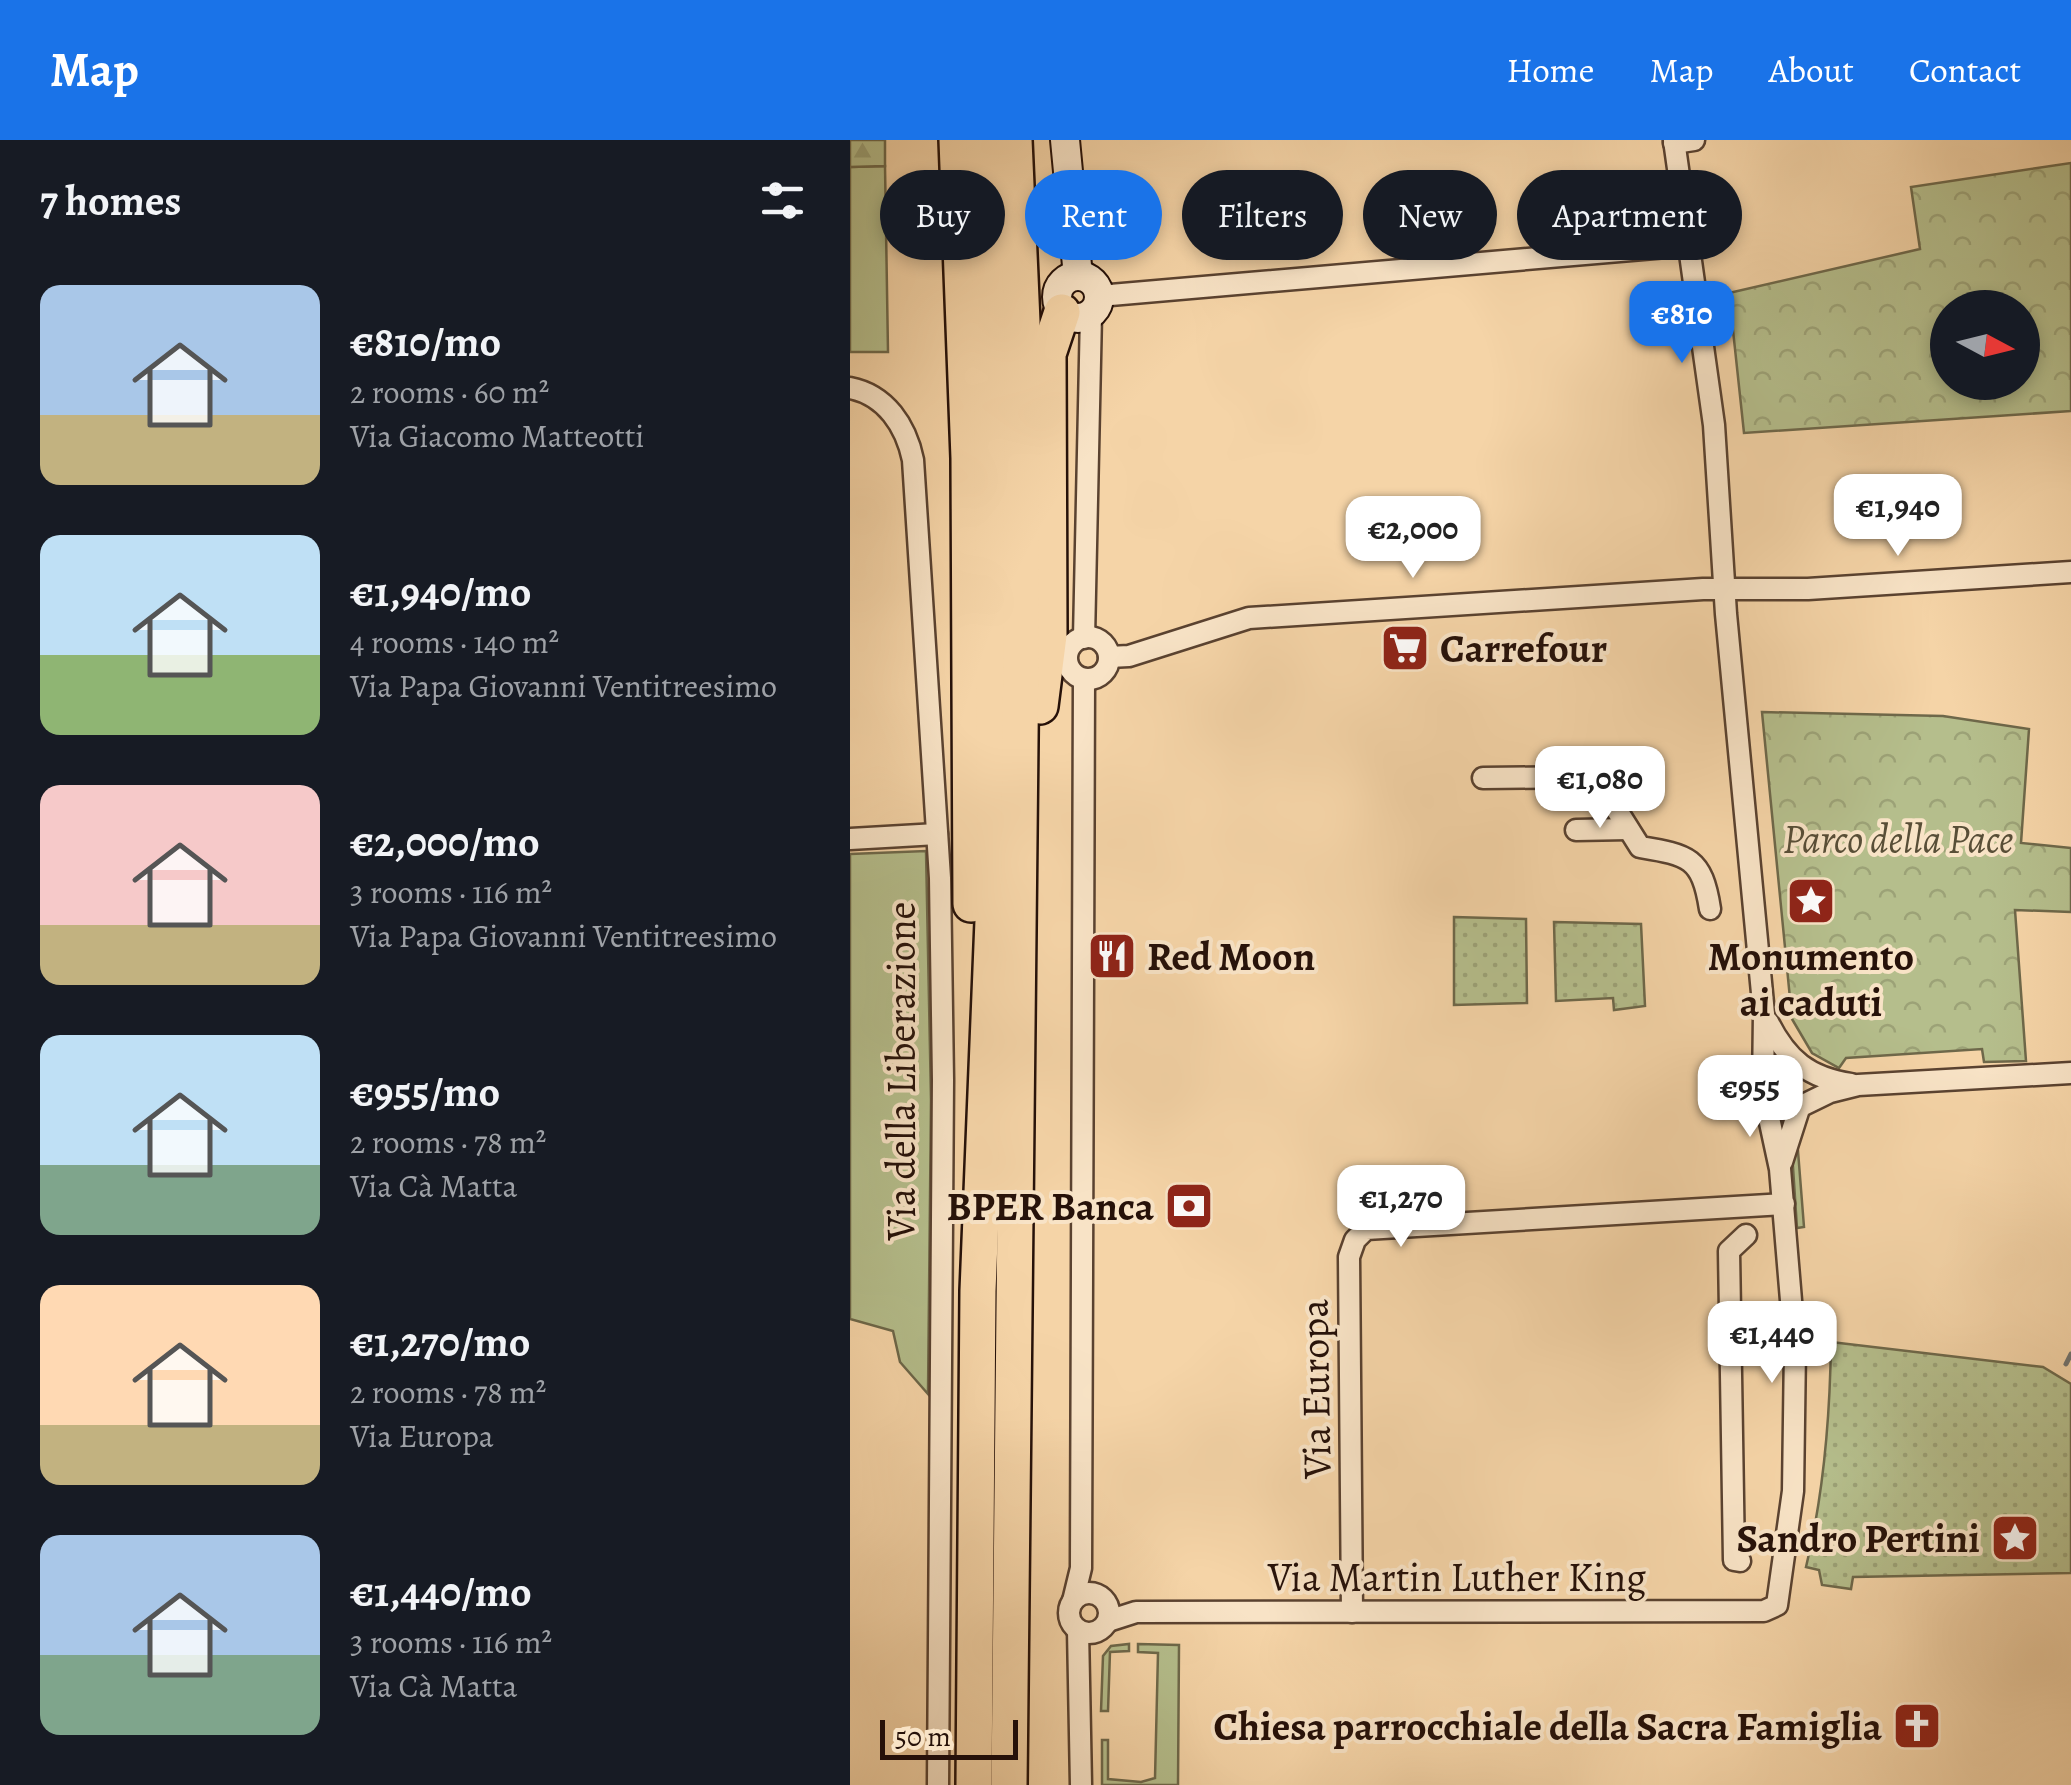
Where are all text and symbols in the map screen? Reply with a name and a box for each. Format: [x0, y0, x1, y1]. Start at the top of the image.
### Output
text: Map [50, 37, 139, 103]
text: Home [1506, 46, 1594, 94]
text: Map [1649, 46, 1713, 94]
text: About [1768, 46, 1854, 94]
text: Contact [1909, 46, 2021, 94]
chip: Buy [880, 170, 1005, 260]
chip: Rent [1025, 170, 1162, 260]
chip: Filters [1182, 170, 1343, 260]
chip: New [1363, 170, 1497, 260]
chip: Apartment [1517, 170, 1742, 260]
text: 7 homes [40, 172, 181, 229]
icon: filters [755, 173, 810, 228]
pin: €810 [1623, 281, 1741, 366]
north arrow [1930, 290, 2040, 400]
map controls [1930, 290, 2040, 400]
text: €810 [1651, 291, 1713, 335]
text: €810/mo [350, 313, 501, 370]
icon: home [120, 325, 240, 445]
text: 2 rooms · 60 m² [350, 370, 549, 414]
text: Via Giacomo Matteotti [350, 414, 644, 458]
pin: €1,940 [1817, 474, 1979, 559]
text: €1,940 [1856, 484, 1940, 528]
pin: €2,000 [1332, 496, 1494, 581]
text: €2,000 [1368, 506, 1458, 550]
text: €1,940/mo [350, 563, 531, 620]
icon: home [120, 575, 240, 695]
text: 4 rooms · 140 m² [350, 620, 559, 664]
place label: Carrefour [1440, 621, 1607, 676]
supermarket icon: Carrefour [1379, 622, 1431, 674]
text: Via Papa Giovanni Ventitreesimo [350, 664, 777, 708]
pin: €1,080 [1519, 746, 1681, 831]
text: €1,080 [1557, 756, 1643, 800]
park label: Parco della Pace [1783, 812, 2013, 867]
text: €2,000/mo [350, 813, 540, 870]
icon: home [120, 825, 240, 945]
text: 3 rooms · 116 m² [350, 870, 552, 914]
place icon: Monumento ai caduti [1785, 875, 1837, 927]
street label: Via della Liberazione [874, 902, 929, 1241]
text: Via Papa Giovanni Ventitreesimo [350, 914, 777, 958]
place label: Red Moon [1147, 929, 1315, 984]
place label: Monumento ai caduti [1708, 929, 1914, 1030]
restaurant icon: Red Moon [1086, 930, 1138, 982]
pin: €955 [1691, 1055, 1809, 1140]
text: €955/mo [350, 1063, 500, 1120]
text: €955 [1720, 1065, 1780, 1109]
icon: home [120, 1075, 240, 1195]
text: 2 rooms · 78 m² [350, 1120, 546, 1164]
text: Via Cà Matta [350, 1164, 518, 1208]
pin: €1,270 [1320, 1165, 1482, 1250]
text: €1,270 [1359, 1175, 1443, 1219]
place label: BPER Banca [946, 1179, 1155, 1234]
bank icon: BPER Banca [1163, 1180, 1215, 1232]
street label: Via Europa [1286, 1298, 1345, 1480]
pin: €1,440 [1691, 1301, 1853, 1386]
text: €1,440 [1730, 1311, 1814, 1355]
text: €1,270/mo [350, 1313, 530, 1370]
icon: home [120, 1325, 240, 1445]
text: 2 rooms · 78 m² [350, 1370, 546, 1414]
text: Via Europa [350, 1414, 494, 1458]
place label: Sandro Pertini [1736, 1511, 1980, 1566]
place icon: Sandro Pertini [1989, 1512, 2041, 1564]
street label: Via Martin Luther King [1267, 1550, 1646, 1605]
text: €1,440/mo [350, 1563, 532, 1620]
icon: home [120, 1575, 240, 1695]
text: 3 rooms · 116 m² [350, 1620, 552, 1664]
text: Via Cà Matta [350, 1664, 518, 1708]
place label: Chiesa parrocchiale della Sacra Famiglia [1213, 1699, 1883, 1754]
church icon: Chiesa parrocchiale della Sacra Famiglia [1891, 1700, 1943, 1752]
scale bar [880, 1715, 1018, 1760]
text: 50 m [895, 1718, 951, 1756]

